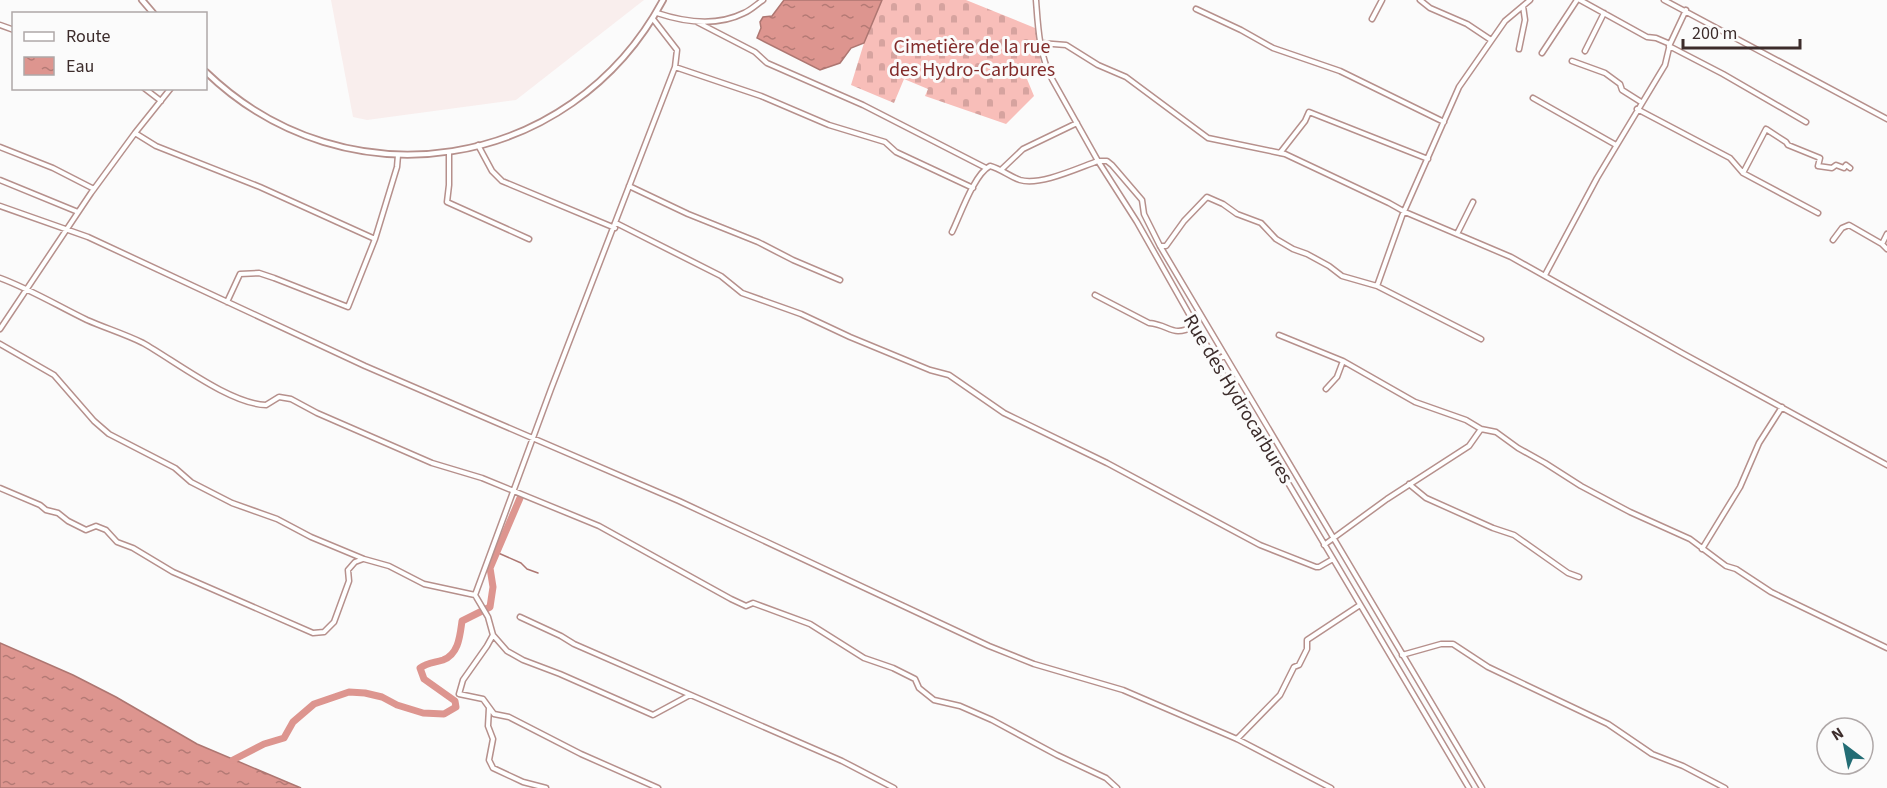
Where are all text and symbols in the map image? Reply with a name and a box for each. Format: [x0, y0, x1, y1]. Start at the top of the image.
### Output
legend [12, 12, 207, 90]
scale bar [1683, 12, 1800, 50]
text: 200 m [1692, 21, 1737, 46]
text: Route [66, 24, 110, 49]
park label: Cimetière de la rue des Hydro-Carbures [889, 33, 1055, 84]
text: Eau [66, 54, 94, 79]
street label: Rue des Hydrocarbures [1176, 309, 1300, 489]
north arrow [1815, 716, 1875, 776]
text: N [1827, 722, 1848, 746]

